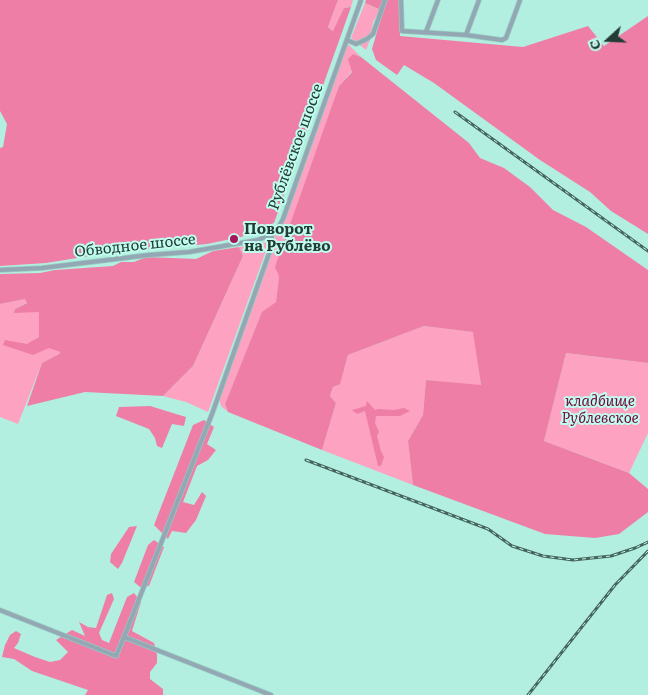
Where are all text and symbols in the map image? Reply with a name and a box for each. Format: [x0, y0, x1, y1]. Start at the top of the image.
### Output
north arrow [583, 15, 633, 65]
text: С [583, 37, 605, 53]
street label: Рублёвское шоссе [265, 81, 327, 213]
place label: Поворот на Рублёво [244, 221, 331, 256]
street label: Обводное шоссе [74, 231, 196, 261]
marker: Поворот на Рублёво [228, 233, 240, 245]
park label: кладбище Рублевское [561, 393, 639, 428]

